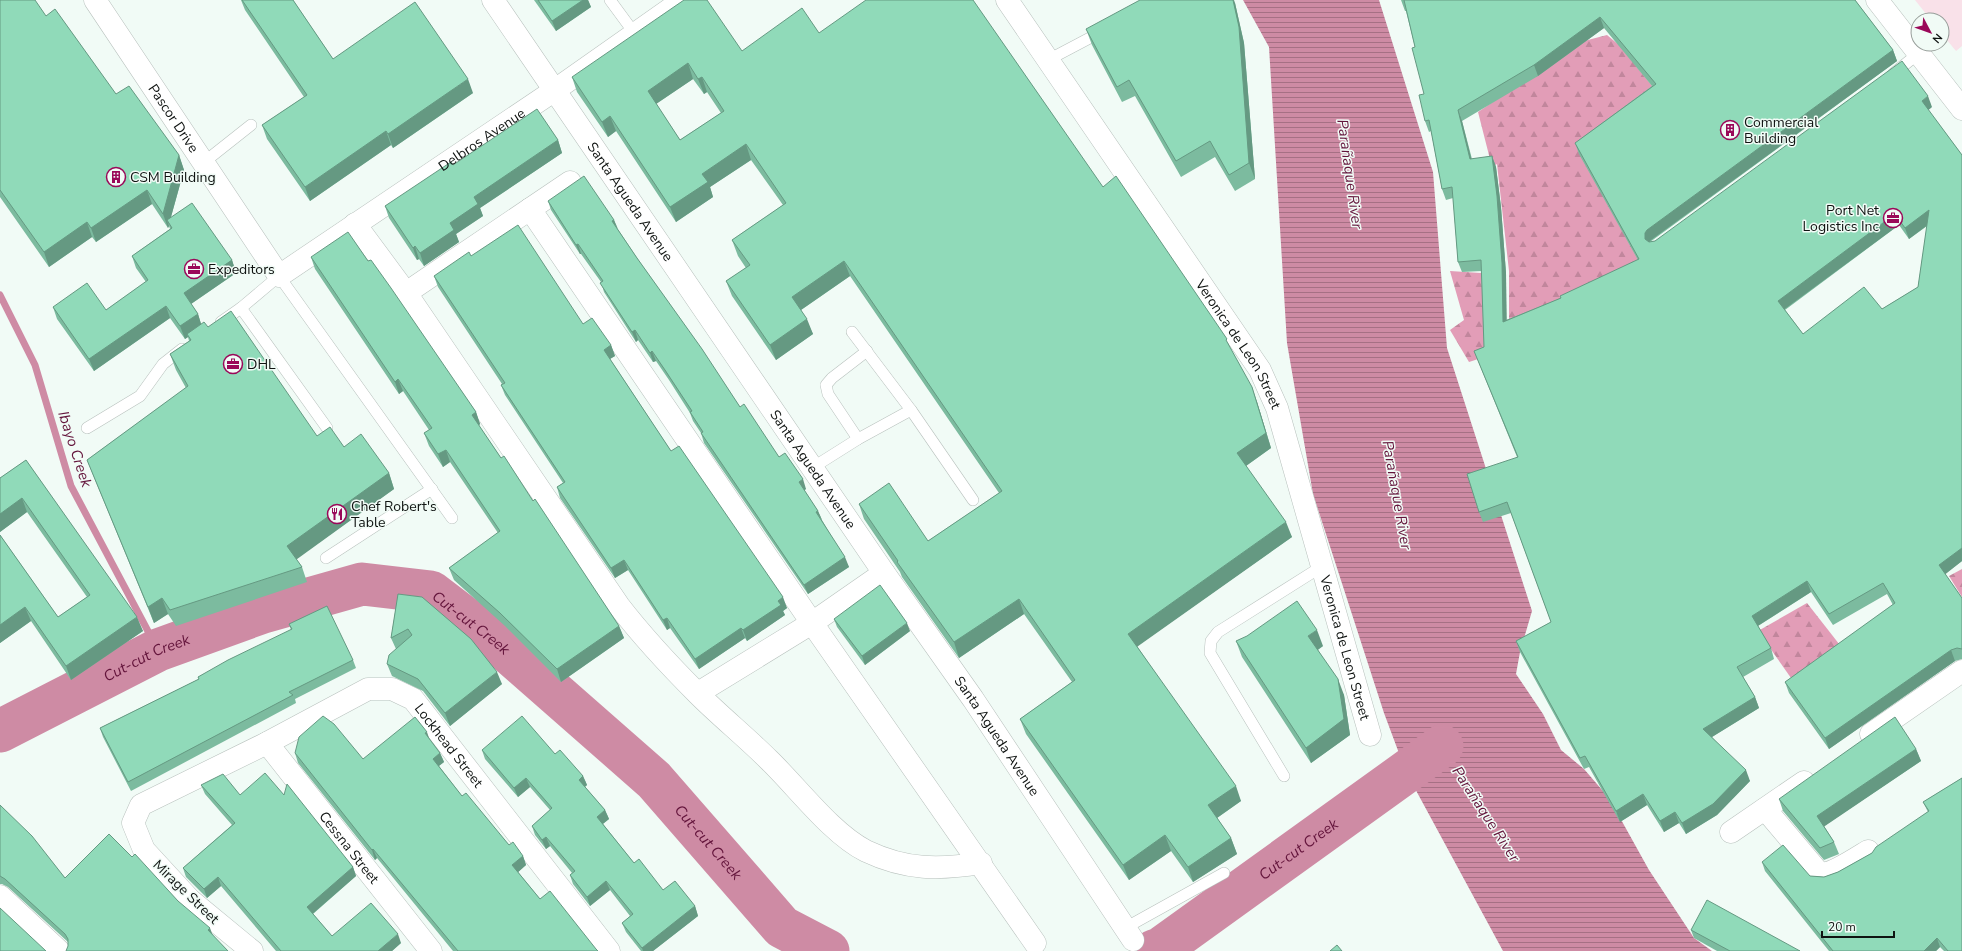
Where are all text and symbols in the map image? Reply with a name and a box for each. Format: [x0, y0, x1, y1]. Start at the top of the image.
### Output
north arrow [1910, 12, 1950, 52]
text: N [1929, 30, 1946, 46]
street label: Pascor Drive [144, 80, 203, 156]
street label: Delbros Avenue [434, 103, 529, 176]
place label: Commercial Building [1744, 113, 1819, 148]
water label: Parañaque River [1332, 118, 1368, 231]
building icon: Commercial Building [1719, 119, 1741, 141]
street label: Santa Agueda Avenue [583, 138, 678, 265]
building icon: CSM Building [105, 166, 127, 188]
place label: CSM Building [130, 168, 216, 187]
place label: Port Net Logistics Inc [1803, 201, 1880, 236]
office icon: Port Net Logistics Inc [1882, 207, 1904, 229]
office icon: Expeditors [183, 258, 205, 280]
place label: Expeditors [208, 260, 275, 279]
street label: Veronica de Leon Street [1191, 275, 1286, 412]
office icon: DHL [222, 353, 244, 375]
place label: DHL [247, 355, 276, 374]
street label: Santa Agueda Avenue [766, 406, 861, 533]
water label: Ibayo Creek [53, 408, 97, 490]
water label: Parañaque River [1378, 439, 1417, 552]
place label: Chef Robert's Table [351, 497, 437, 532]
restaurant icon: Chef Robert's Table [326, 503, 348, 525]
street label: Veronica de Leon Street [1315, 572, 1375, 722]
water label: Cut-cut Creek [428, 586, 515, 659]
water label: Cut-cut Creek [100, 629, 193, 686]
street label: Santa Agueda Avenue [950, 672, 1044, 799]
street label: Lockhead Street [410, 699, 488, 791]
water label: Parañaque River [1448, 762, 1525, 866]
water label: Cut-cut Creek [670, 801, 747, 884]
street label: Cessna Street [315, 807, 384, 888]
water label: Cut-cut Creek [1255, 814, 1343, 885]
street label: Mirage Street [149, 856, 223, 928]
scale bar [1822, 913, 1894, 939]
text: 20 m [1828, 919, 1856, 935]

